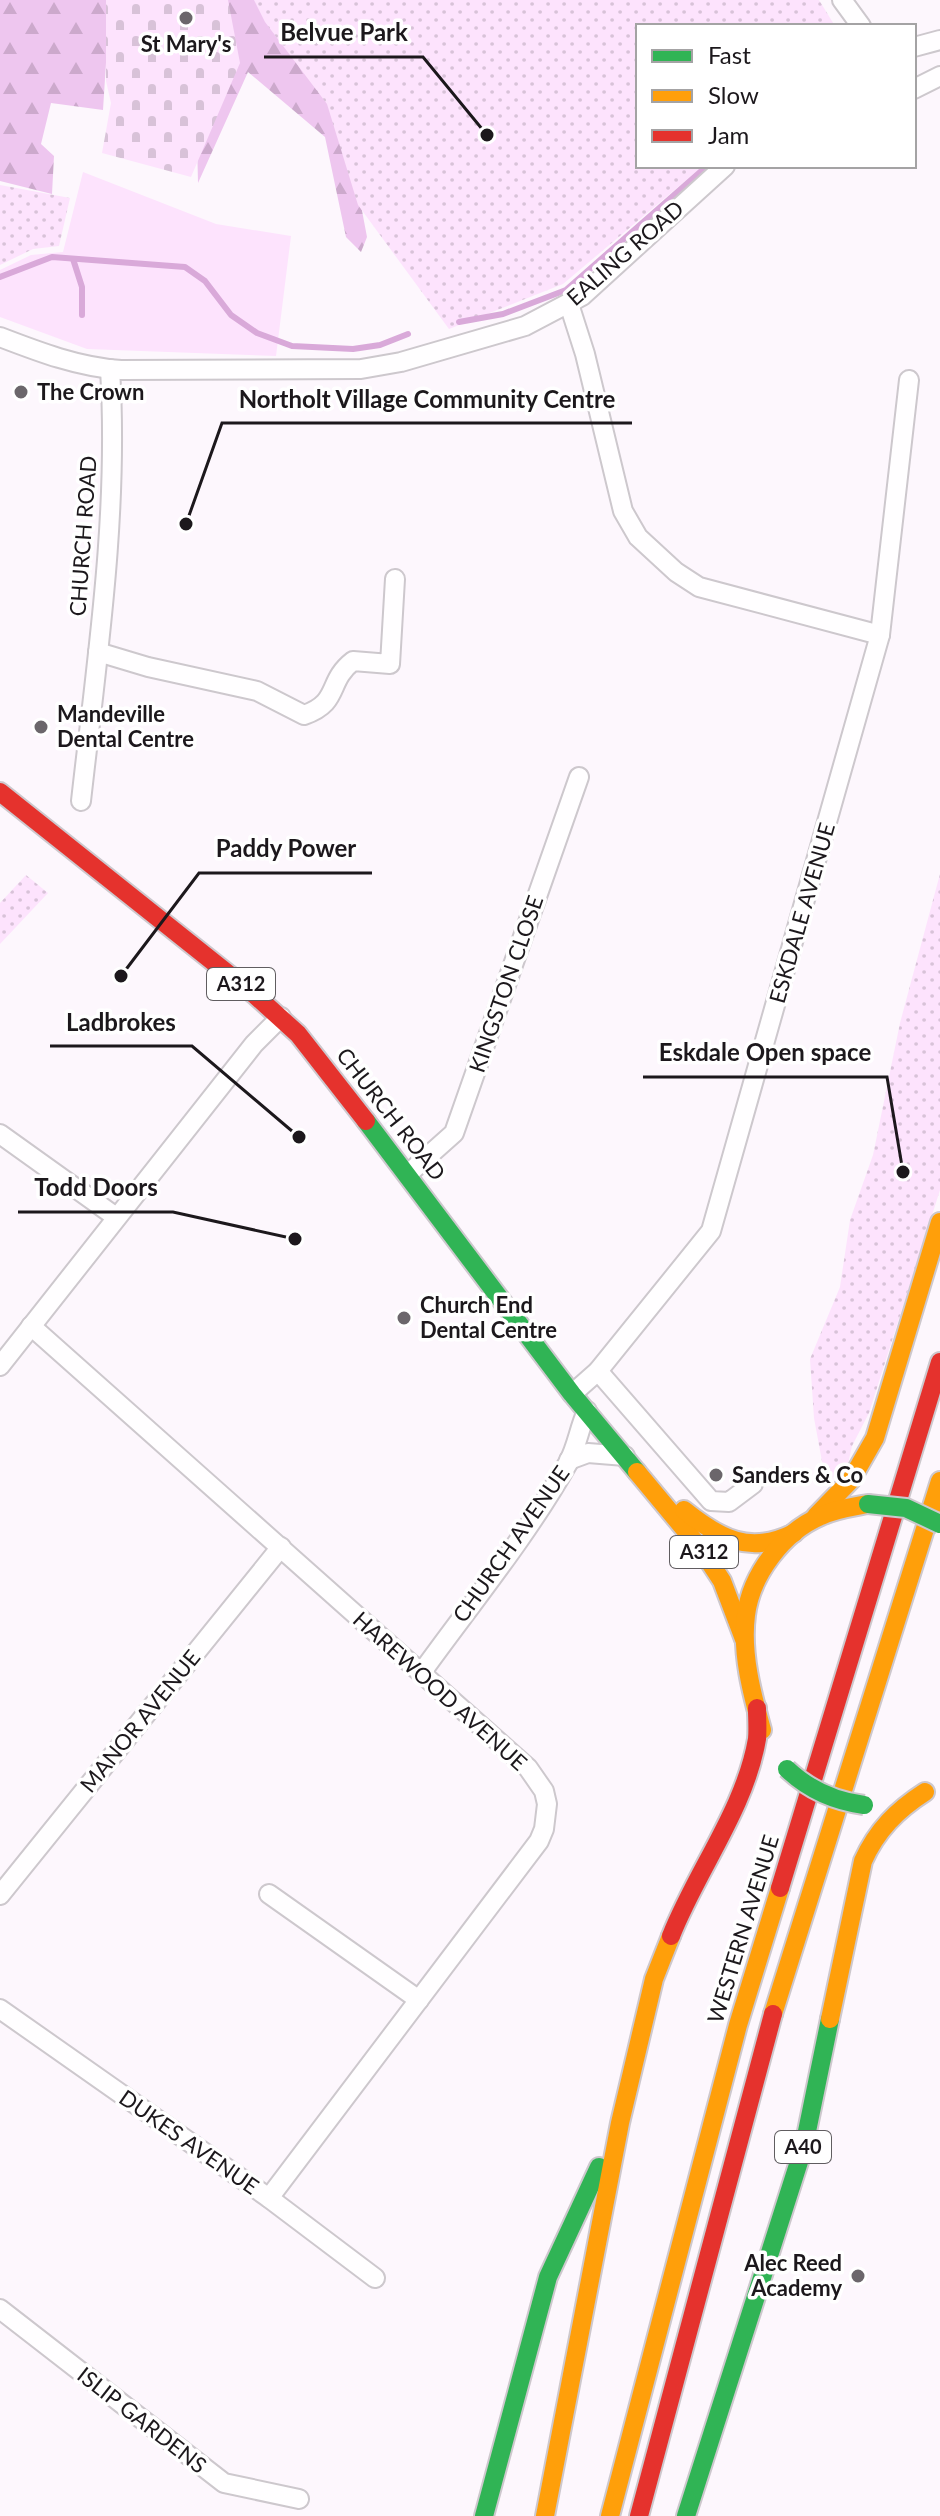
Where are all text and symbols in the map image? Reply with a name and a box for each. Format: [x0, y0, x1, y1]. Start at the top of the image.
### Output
marker: St Mary's [177, 9, 195, 27]
callout: Belvue Park [264, 9, 423, 57]
text: Belvue Park [280, 17, 408, 46]
legend [636, 24, 916, 168]
place label: St Mary's [141, 30, 231, 57]
text: Fast [708, 40, 751, 69]
text: Slow [708, 80, 759, 109]
text: Jam [708, 120, 749, 149]
street label: EALING ROAD [561, 195, 689, 311]
callout: Northolt Village Community Centre [222, 375, 632, 423]
place label: The Crown [37, 378, 144, 405]
marker: The Crown [12, 383, 30, 401]
text: Northolt Village Community Centre [239, 384, 616, 413]
street label: CHURCH ROAD [63, 455, 102, 617]
place label: Mandeville Dental Centre [57, 700, 194, 752]
marker: Mandeville Dental Centre [32, 718, 50, 736]
street label: ESKDALE AVENUE [763, 820, 840, 1006]
callout: Paddy Power [199, 825, 372, 873]
text: Paddy Power [216, 833, 356, 862]
street label: KINGSTON CLOSE [463, 892, 548, 1076]
road number: A312 [207, 968, 275, 1000]
callout: Ladbrokes [50, 998, 192, 1046]
text: Ladbrokes [66, 1007, 176, 1036]
callout: Eskdale Open space [643, 1029, 887, 1077]
text: Eskdale Open space [659, 1037, 871, 1066]
street label: CHURCH ROAD [331, 1042, 452, 1185]
callout: Todd Doors [18, 1164, 173, 1212]
text: Todd Doors [34, 1172, 158, 1201]
place label: Church End Dental Centre [420, 1291, 557, 1343]
marker: Church End Dental Centre [395, 1309, 413, 1327]
street label: CHURCH AVENUE [447, 1460, 575, 1627]
place label: Sanders & Co [732, 1461, 863, 1488]
marker: Sanders & Co [707, 1466, 725, 1484]
road number: A312 [670, 1536, 738, 1568]
street label: HAREWOOD AVENUE [348, 1605, 533, 1776]
street label: MANOR AVENUE [74, 1644, 205, 1797]
street label: WESTERN AVENUE [701, 1831, 784, 2026]
street label: DUKES AVENUE [114, 2083, 264, 2200]
road number: A40 [775, 2131, 831, 2163]
place label: Alec Reed Academy [743, 2249, 842, 2301]
marker: Alec Reed Academy [849, 2267, 867, 2285]
street label: ISLIP GARDENS [72, 2361, 212, 2478]

